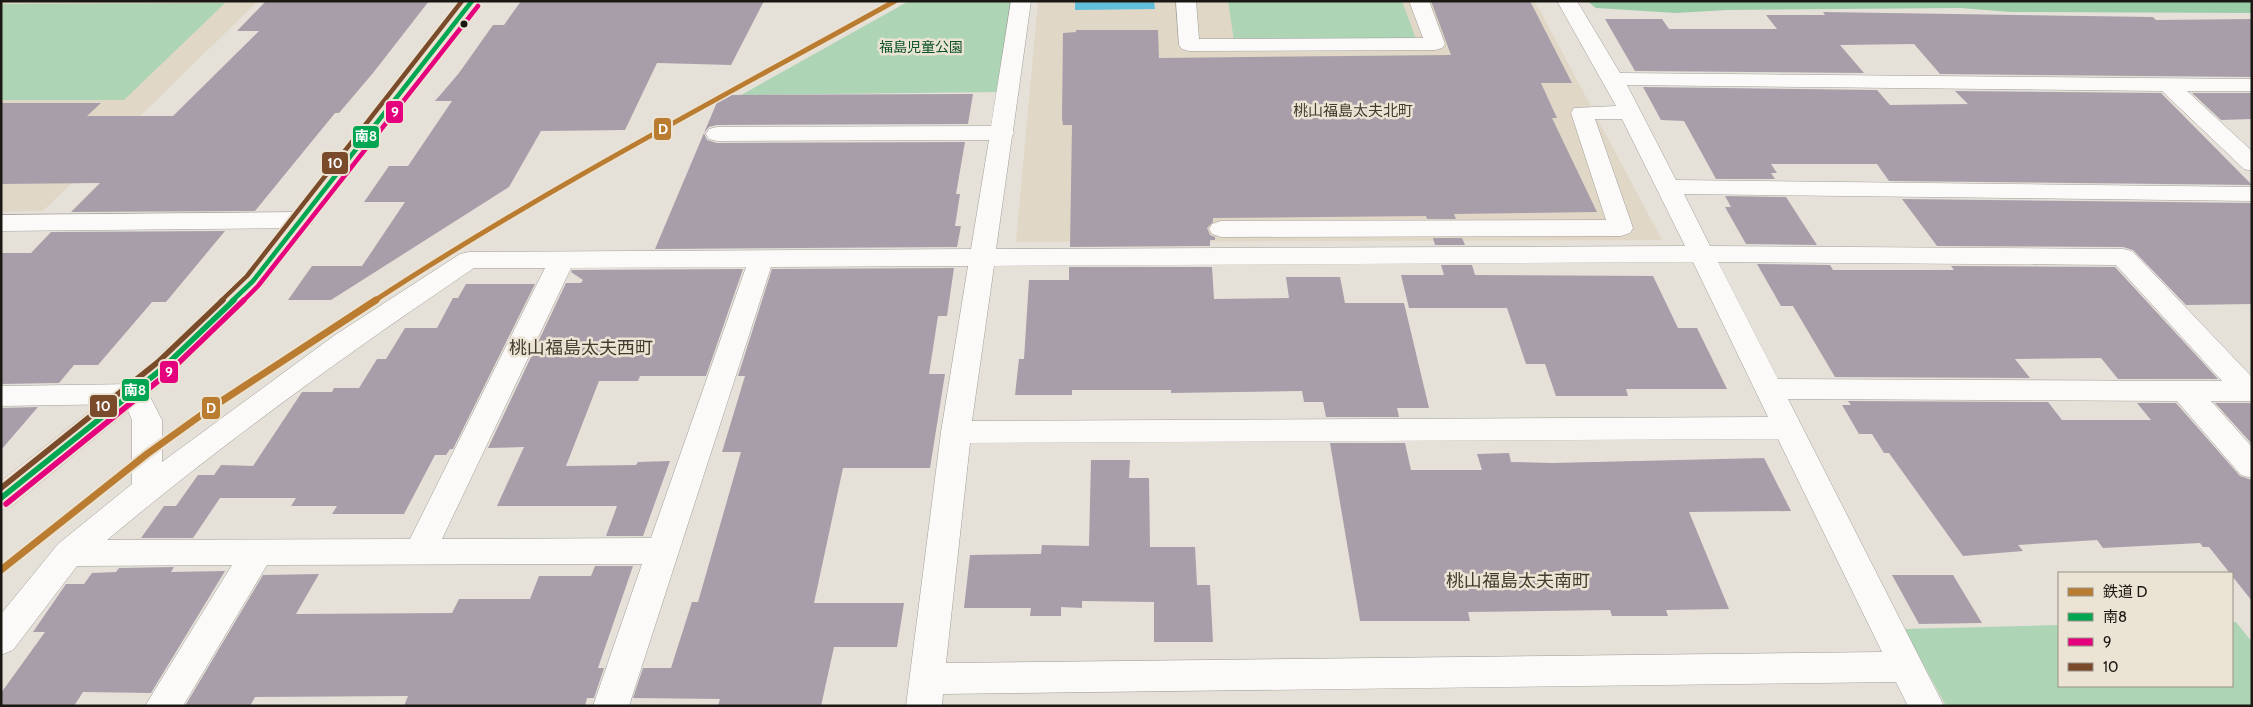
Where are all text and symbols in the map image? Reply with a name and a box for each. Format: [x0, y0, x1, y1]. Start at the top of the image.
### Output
unlabelled marker [459, 19, 469, 29]
park label: 福島児童公園 [879, 38, 963, 56]
line badge: 9 [385, 100, 404, 124]
district label: 桃山福島太夫北町 [1293, 102, 1413, 120]
text: 9 [391, 103, 399, 121]
line badge: D [653, 117, 672, 141]
text: D [658, 120, 668, 138]
line badge: 南8 [352, 125, 380, 149]
text: 南8 [355, 127, 377, 145]
line badge: 10 [321, 151, 349, 175]
text: 10 [327, 154, 343, 172]
district label: 桃山福島太夫西町 [509, 337, 653, 359]
line badge: 9 [159, 360, 179, 384]
text: 9 [165, 363, 173, 381]
line badge: 南8 [121, 378, 150, 402]
text: 南8 [124, 381, 146, 399]
line badge: 10 [89, 394, 118, 418]
line badge: D [201, 396, 221, 420]
text: 10 [95, 397, 111, 415]
text: D [206, 399, 216, 417]
district label: 桃山福島太夫南町 [1446, 570, 1590, 592]
legend [2058, 572, 2233, 687]
text: 鉄道 D [2103, 583, 2147, 601]
text: 南8 [2103, 608, 2127, 626]
text: 9 [2103, 633, 2112, 651]
text: 10 [2103, 658, 2118, 676]

